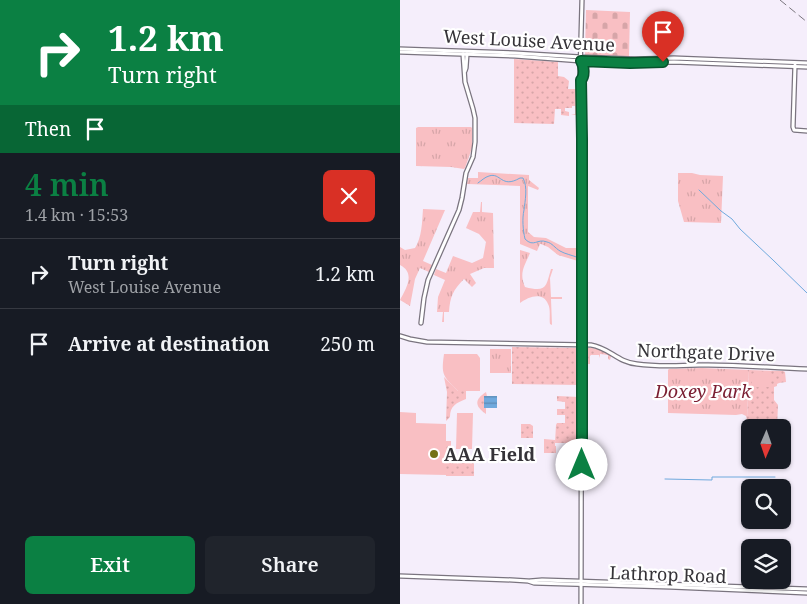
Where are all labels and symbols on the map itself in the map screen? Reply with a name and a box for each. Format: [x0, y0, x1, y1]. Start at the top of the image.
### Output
pin [642, 11, 684, 62]
street label: West Louise Avenue [442, 24, 616, 56]
street label: Northgate Drive [637, 338, 775, 366]
park label: Doxey Park [654, 379, 752, 403]
north arrow [741, 419, 791, 469]
position arrow [555, 438, 607, 490]
place label: AAA Field [444, 442, 535, 466]
marker: AAA Field [428, 448, 440, 460]
street label: Lathrop Road [609, 560, 727, 588]

